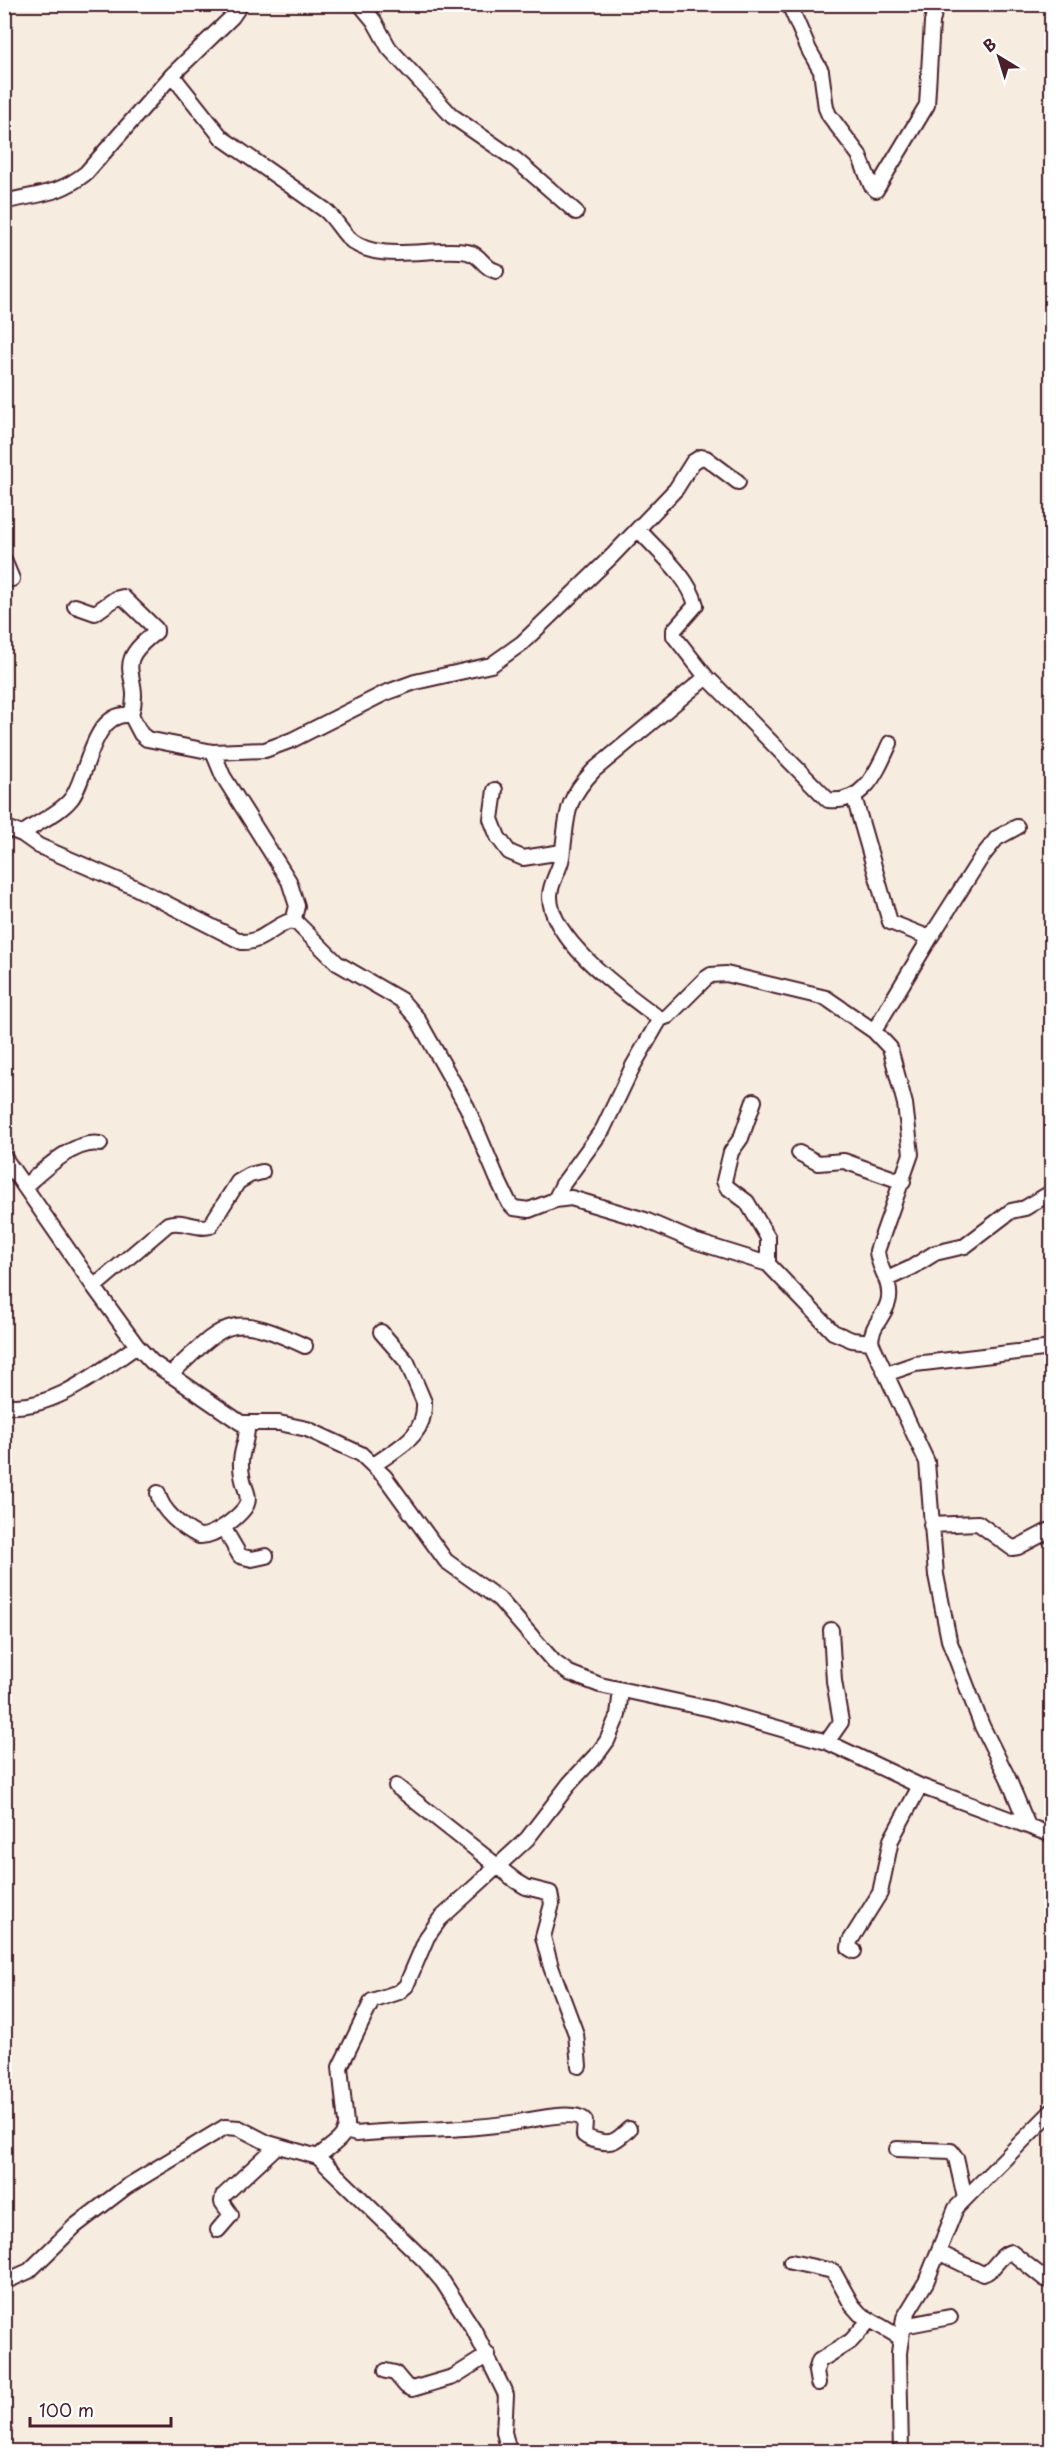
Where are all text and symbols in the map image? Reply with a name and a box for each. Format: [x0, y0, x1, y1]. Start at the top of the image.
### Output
north arrow [969, 27, 1029, 87]
text: B [977, 32, 1001, 57]
scale bar [30, 2390, 171, 2428]
text: 100 m [39, 2396, 94, 2423]

